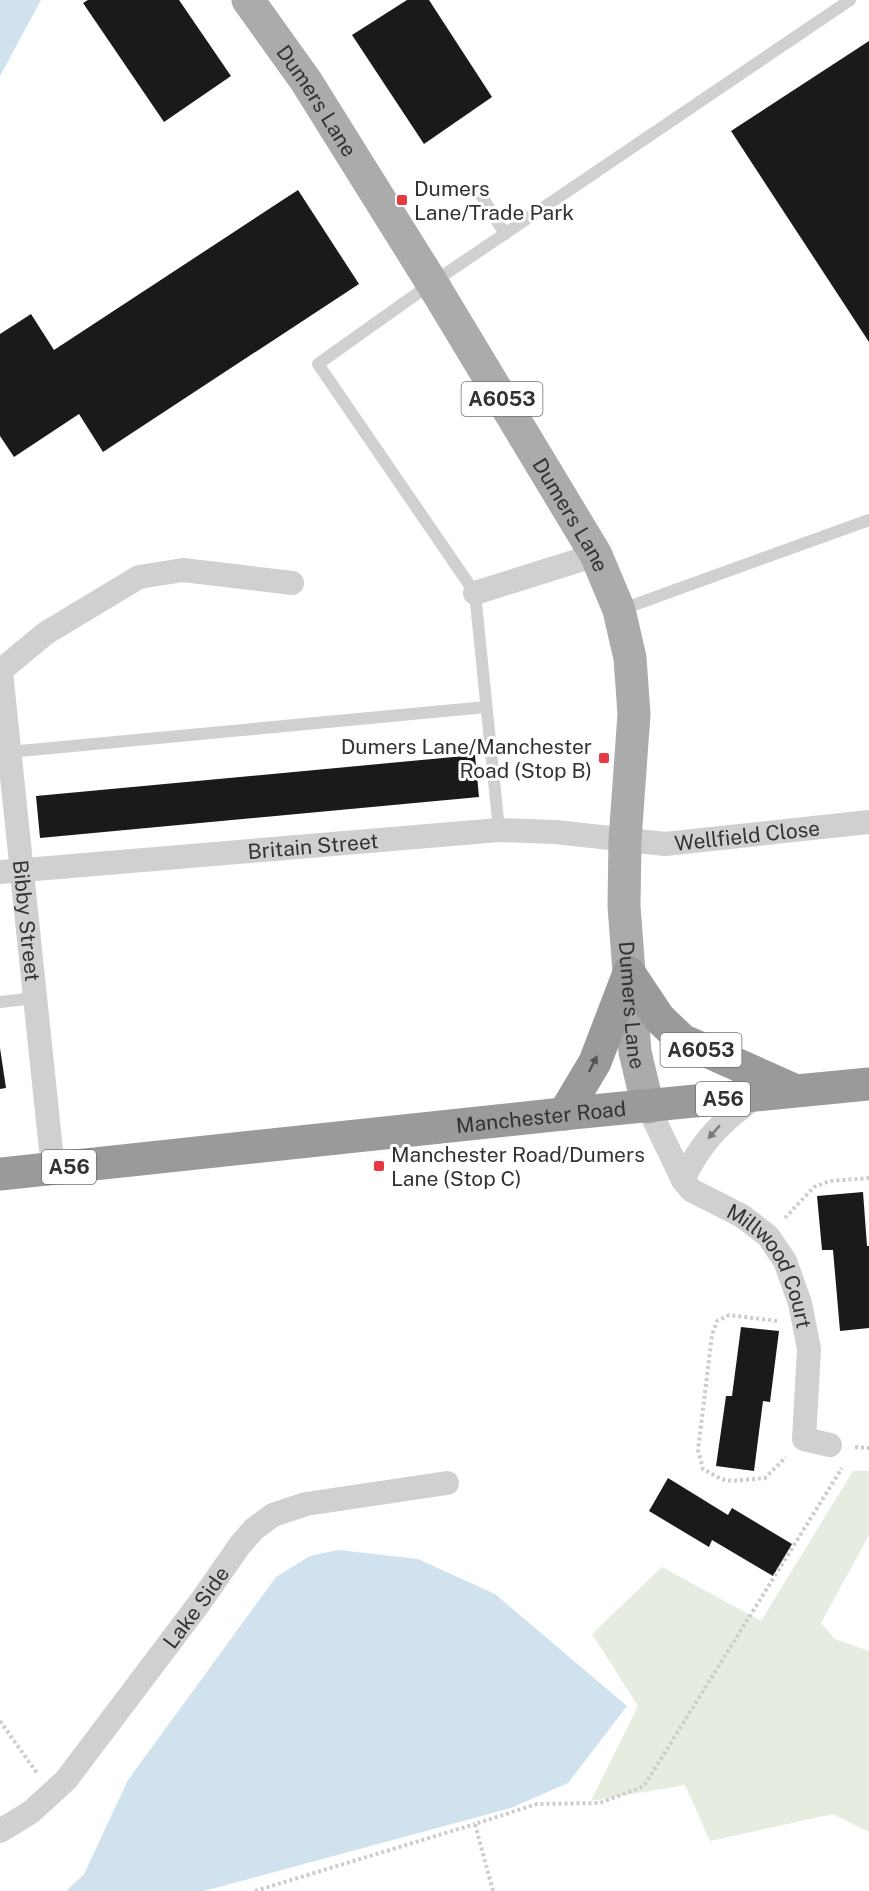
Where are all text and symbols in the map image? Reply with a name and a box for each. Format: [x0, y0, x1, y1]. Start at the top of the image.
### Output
street label: Dumers Lane [272, 40, 362, 161]
place label: Dumers Lane/Trade Park [414, 176, 574, 225]
marker: Dumers Lane/Trade Park [395, 193, 409, 207]
road number: A6053 [462, 382, 542, 416]
street label: Dumers Lane [528, 453, 614, 575]
place label: Dumers Lane/Manchester Road (Stop B) [341, 734, 592, 783]
marker: Dumers Lane/Manchester Road (Stop B) [597, 751, 611, 765]
street label: Wellfield Close [673, 815, 821, 855]
street label: Britain Street [246, 828, 379, 864]
street label: Bibby Street [8, 859, 46, 983]
street label: Dumers Lane [614, 940, 651, 1071]
road number: A6053 [660, 1033, 742, 1067]
one-way arrow [588, 1055, 598, 1073]
road number: A56 [696, 1082, 750, 1116]
street label: Manchester Road [455, 1095, 627, 1138]
one-way arrow [708, 1124, 721, 1139]
place label: Manchester Road/Dumers Lane (Stop C) [391, 1142, 645, 1191]
road number: A56 [42, 1150, 96, 1184]
marker: Manchester Road/Dumers Lane (Stop C) [372, 1159, 386, 1173]
street label: Millwood Court [723, 1198, 817, 1330]
street label: Lake Side [158, 1561, 234, 1653]

